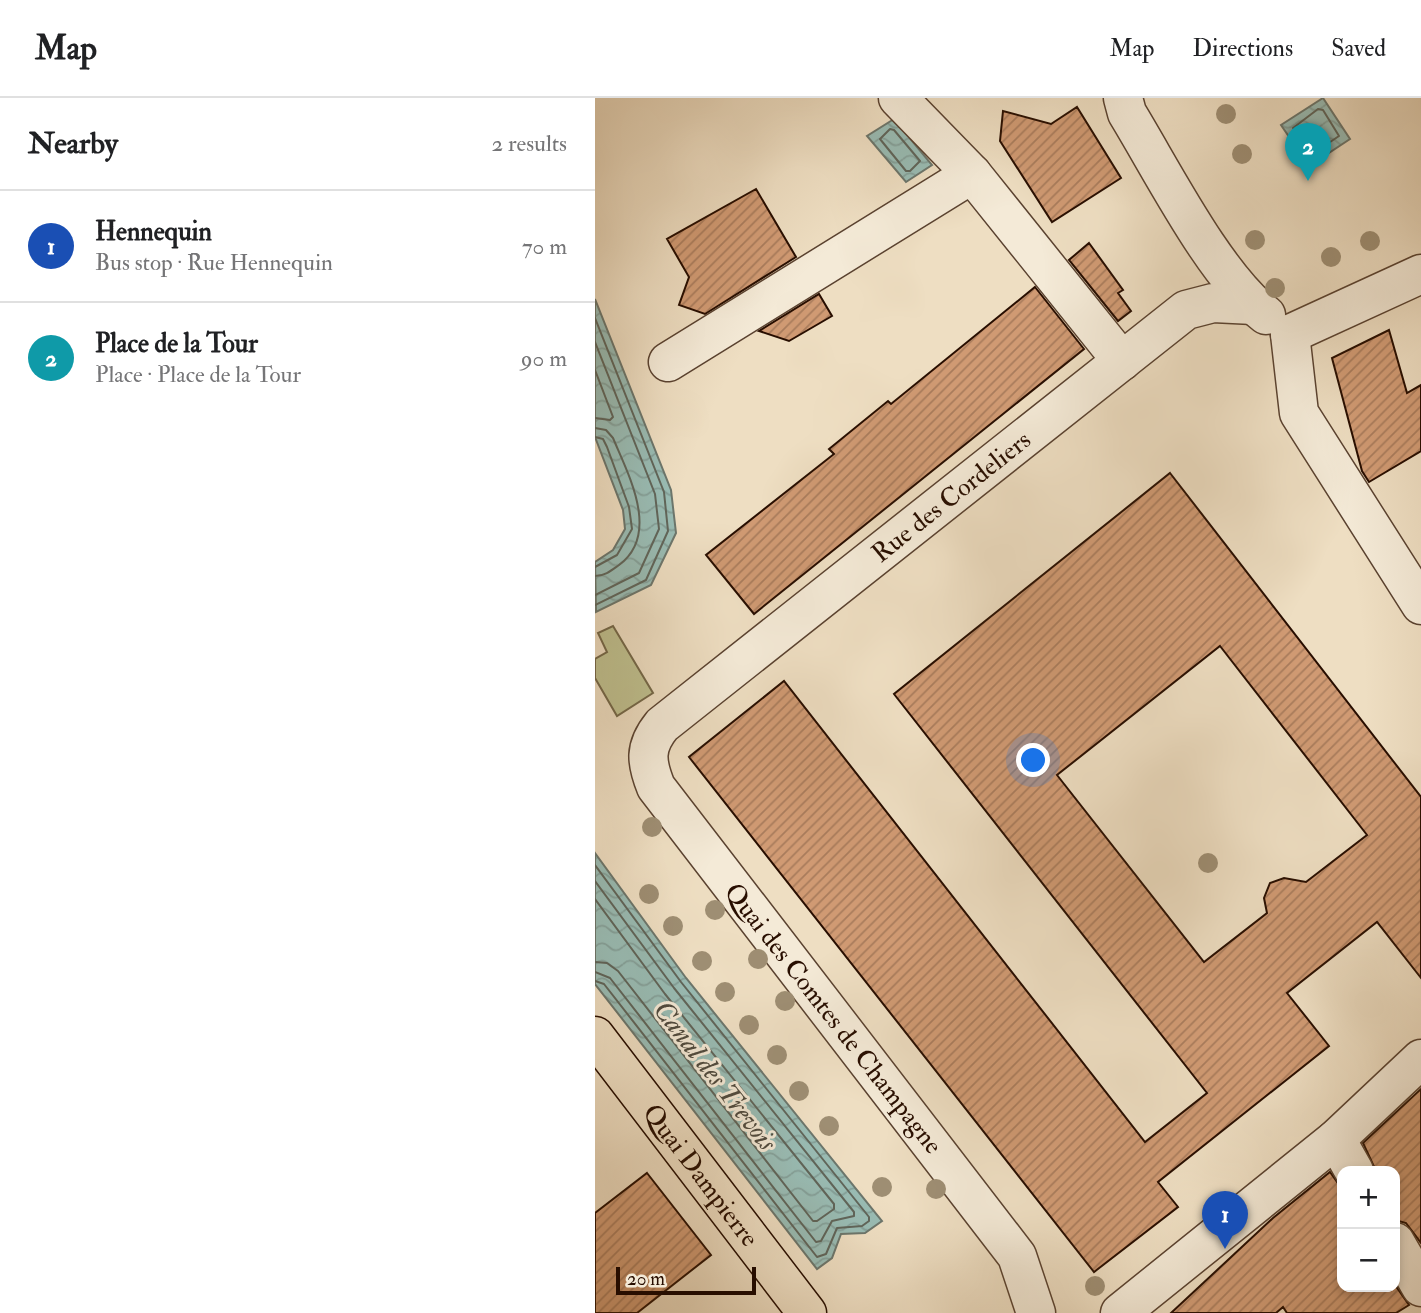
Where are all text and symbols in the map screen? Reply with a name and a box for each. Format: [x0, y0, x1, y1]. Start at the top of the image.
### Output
text: Map [35, 28, 97, 69]
text: Map [1109, 33, 1154, 64]
text: Directions [1192, 33, 1293, 64]
text: Saved [1331, 33, 1386, 64]
pin: 2 [1285, 123, 1331, 181]
text: Nearby [28, 125, 118, 162]
text: 2 results [492, 129, 567, 158]
text: Hennequin [95, 216, 212, 248]
text: 1 [47, 232, 55, 261]
text: 70 m [522, 232, 567, 261]
text: Bus stop · Rue Hennequin [95, 248, 333, 277]
text: Place de la Tour [95, 328, 258, 360]
text: 2 [45, 344, 57, 373]
text: 90 m [521, 344, 567, 373]
text: Place · Place de la Tour [95, 360, 301, 389]
street label: Rue des Cordeliers [866, 424, 1038, 570]
your location [1016, 743, 1050, 777]
street label: Quai des Comtes de Champagne [717, 877, 949, 1161]
water label: Canal des Trevois [645, 994, 785, 1159]
street label: Quai Dampierre [636, 1098, 765, 1253]
map controls [1337, 1166, 1400, 1292]
button: + [1337, 1166, 1400, 1229]
pin: 1 [1202, 1191, 1248, 1249]
button: − [1337, 1229, 1400, 1292]
scale bar [616, 1264, 756, 1296]
text: 20 m [627, 1267, 665, 1291]

